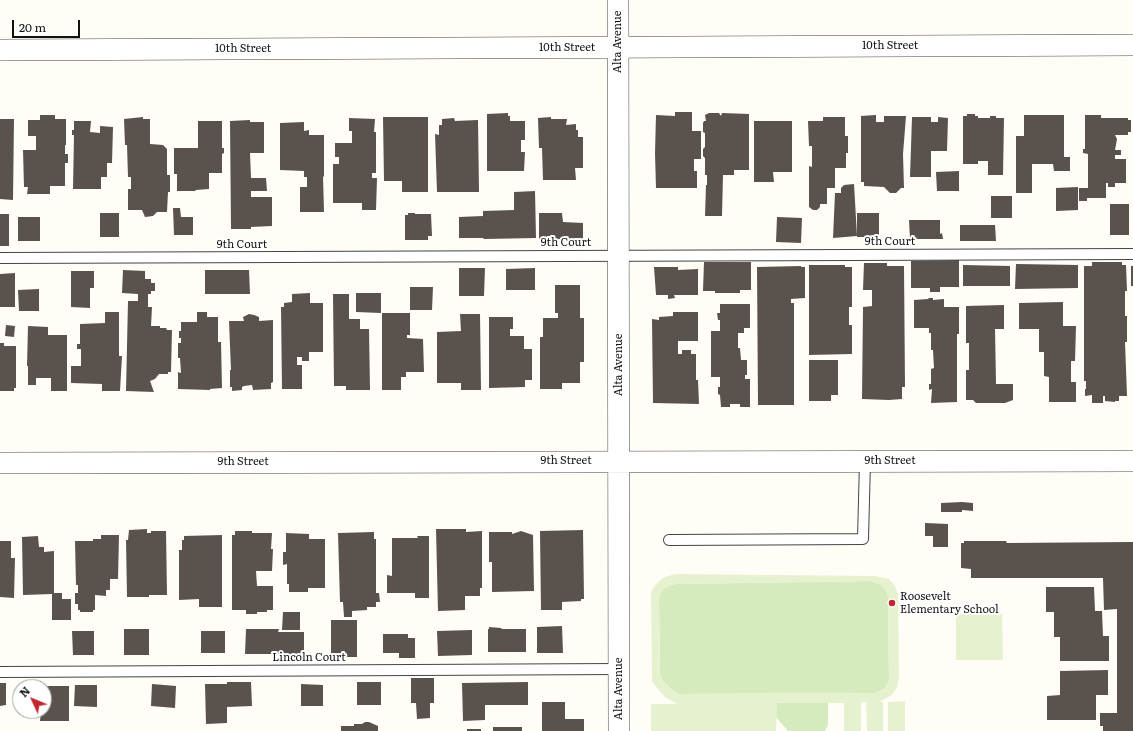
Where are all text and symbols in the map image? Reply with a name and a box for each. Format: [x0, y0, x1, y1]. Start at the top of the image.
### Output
street label: Alta Avenue [611, 11, 625, 73]
scale bar [14, 12, 82, 38]
text: 20 m [19, 18, 46, 36]
street label: 10th Street [862, 39, 918, 53]
street label: 10th Street [539, 41, 595, 55]
street label: 10th Street [215, 42, 271, 56]
street label: 9th Court [865, 235, 915, 249]
street label: 9th Court [541, 236, 591, 250]
street label: 9th Court [217, 238, 267, 252]
street label: Alta Avenue [612, 334, 626, 396]
street label: 9th Street [540, 454, 592, 468]
street label: 9th Street [864, 454, 916, 468]
street label: 9th Street [217, 455, 269, 469]
place label: Roosevelt Elementary School [900, 590, 999, 616]
marker: Roosevelt Elementary School [887, 598, 897, 608]
street label: Lincoln Court [272, 651, 346, 665]
street label: Alta Avenue [612, 658, 626, 720]
north arrow [12, 679, 52, 719]
text: N [15, 682, 33, 700]

